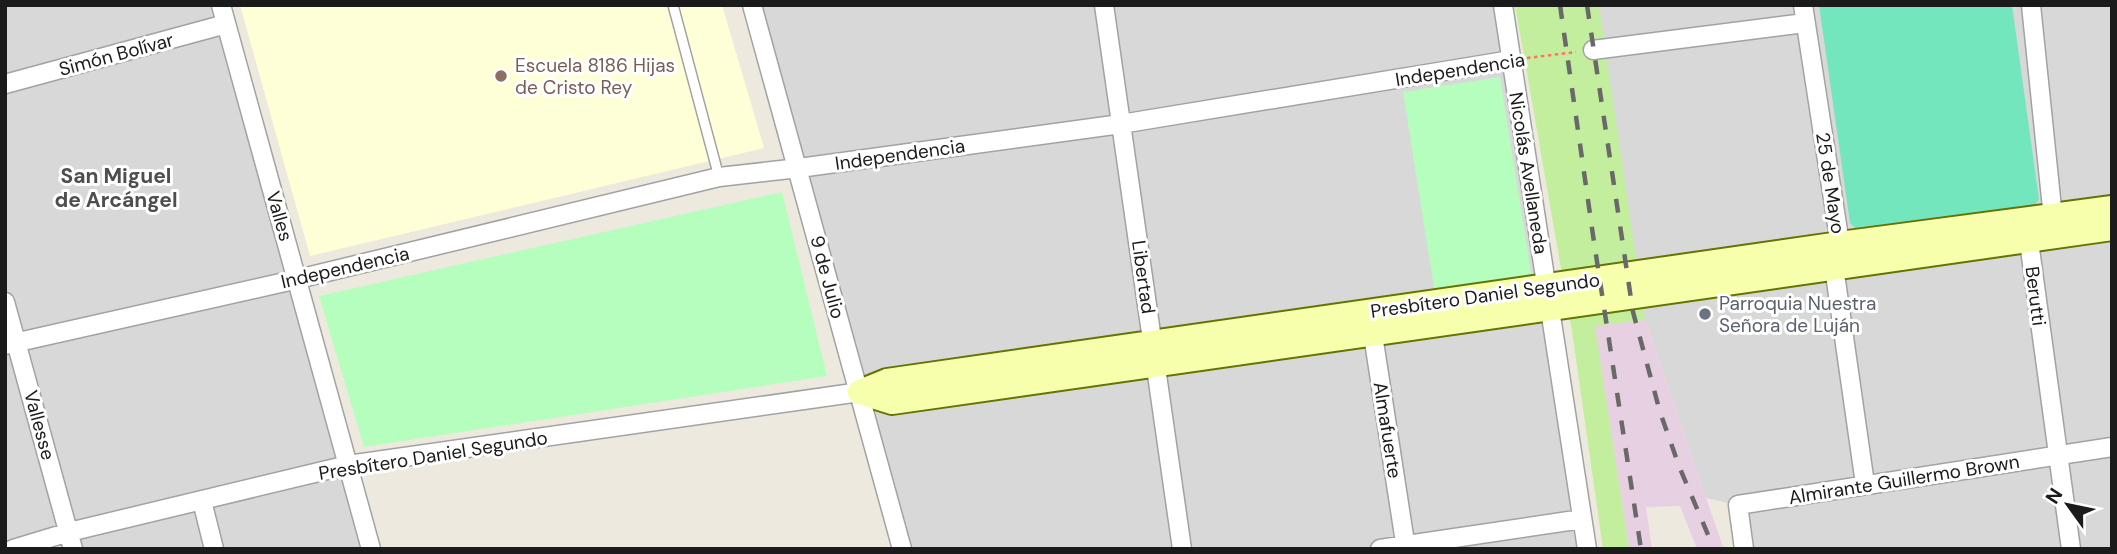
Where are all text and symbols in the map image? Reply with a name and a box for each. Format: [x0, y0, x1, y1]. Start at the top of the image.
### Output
street label: Simón Bolívar [56, 27, 176, 82]
street label: Independencia [1393, 47, 1527, 92]
place label: Escuela 8186 Hijas de Cristo Rey [515, 53, 675, 100]
marker: Escuela 8186 Hijas de Cristo Rey [493, 68, 509, 84]
street label: Nicolás Avellaneda [1503, 90, 1554, 256]
street label: 25 de Mayo [1810, 131, 1851, 236]
street label: Independencia [833, 133, 967, 176]
district label: San Miguel de Arcángel [55, 162, 178, 214]
street label: Valles [261, 188, 299, 244]
street label: 9 de Julio [804, 233, 851, 322]
street label: Libertad [1126, 239, 1161, 315]
street label: Independencia [278, 241, 412, 294]
street label: Berutti [2019, 265, 2052, 327]
street label: Presbítero Daniel Segundo [1369, 267, 1601, 324]
place label: Parroquia Nuestra Señora de Luján [1719, 291, 1876, 338]
marker: Parroquia Nuestra Señora de Luján [1697, 306, 1713, 322]
street label: Almafuerte [1368, 380, 1407, 480]
street label: Vallesse [18, 388, 61, 463]
street label: Presbítero Daniel Segundo [317, 425, 549, 486]
street label: Almirante Guillermo Brown [1787, 449, 2021, 510]
north arrow [2033, 470, 2103, 540]
text: N [2040, 483, 2068, 509]

